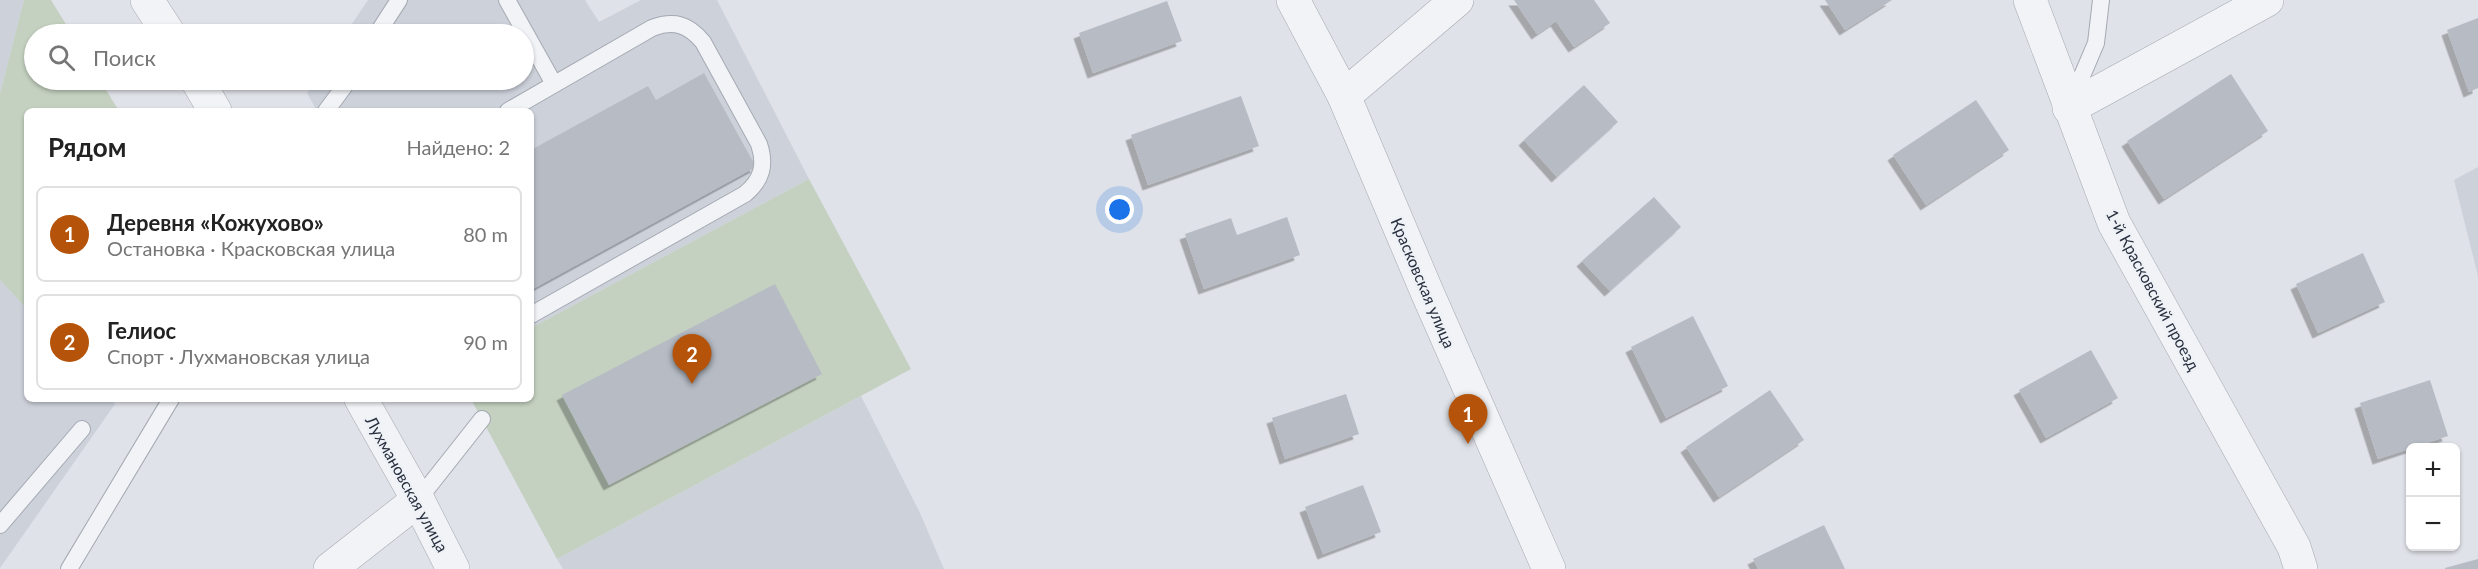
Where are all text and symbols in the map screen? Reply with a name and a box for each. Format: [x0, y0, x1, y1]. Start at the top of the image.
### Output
search box [24, 24, 534, 90]
icon: search [45, 41, 78, 74]
text: Поиск [93, 44, 156, 71]
text: Рядом [48, 131, 126, 163]
text: Найдено: 2 [407, 135, 510, 159]
your location [1105, 195, 1134, 224]
street label: 1-й Красковский проезд [2103, 206, 2204, 374]
text: Деревня «Кожухово» [107, 209, 324, 236]
street label: Красковская улица [1387, 215, 1459, 351]
text: 1 [64, 222, 75, 246]
text: 80 m [463, 222, 508, 246]
text: Остановка · Красковская улица [107, 236, 395, 260]
text: Гелиос [107, 317, 176, 344]
text: 2 [64, 330, 75, 354]
text: 90 m [463, 330, 508, 354]
pin: 2 [672, 334, 712, 384]
text: Спорт · Лухмановская улица [107, 344, 370, 368]
pin: 1 [1448, 394, 1488, 444]
street label: Лухмановская улица [362, 412, 453, 555]
map controls [2406, 443, 2460, 551]
button: + [2406, 443, 2460, 497]
button: − [2406, 497, 2460, 551]

